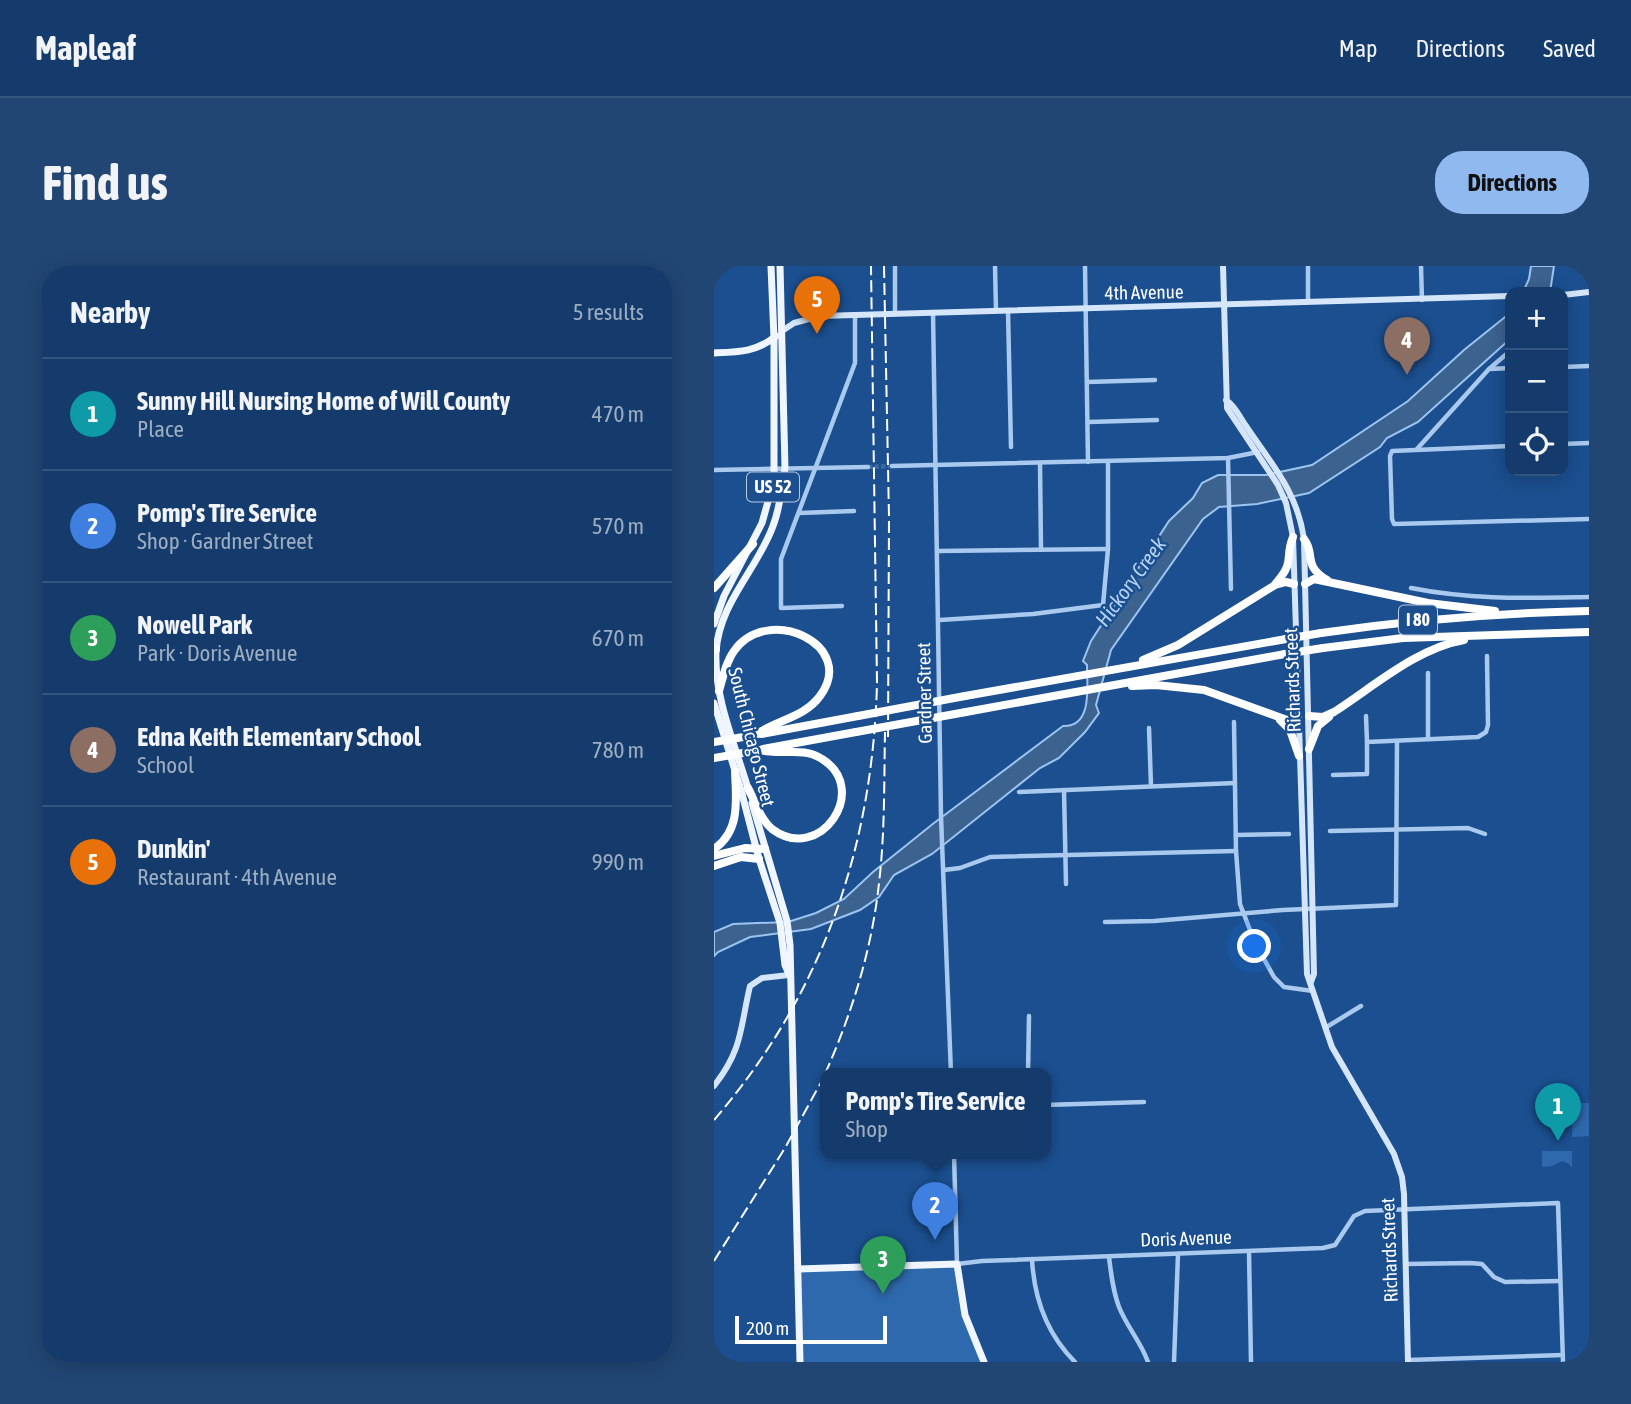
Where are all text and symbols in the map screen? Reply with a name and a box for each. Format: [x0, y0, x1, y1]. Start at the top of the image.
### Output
text: Mapleaf [35, 29, 136, 67]
text: Map [1339, 35, 1377, 62]
text: Directions [1415, 35, 1505, 62]
text: Saved [1543, 35, 1596, 62]
button: Directions [1435, 151, 1589, 214]
text: Find us [42, 154, 168, 210]
pin: 5 [794, 276, 840, 334]
street label: 4th Avenue [1104, 280, 1184, 304]
map controls [1505, 287, 1568, 476]
button: + [1505, 287, 1568, 350]
text: Nearby [70, 295, 150, 329]
text: 5 results [573, 299, 644, 325]
pin: 4 [1384, 317, 1430, 375]
button: − [1505, 350, 1568, 413]
text: Sunny Hill Nursing Home of Will County [137, 386, 510, 416]
text: 1 [88, 401, 98, 427]
text: 470 m [592, 401, 644, 427]
button: locate [1505, 413, 1568, 476]
text: Place [137, 416, 184, 442]
road number: US 52 [747, 472, 799, 502]
text: Pomp's Tire Service [137, 498, 317, 528]
text: 2 [88, 513, 98, 539]
text: 570 m [592, 513, 644, 539]
text: Shop · Gardner Street [137, 528, 313, 554]
water label: Hickory Creek [1090, 532, 1171, 631]
road number: I 80 [1399, 606, 1437, 634]
text: Nowell Park [137, 610, 252, 640]
text: 3 [88, 625, 98, 651]
text: 670 m [592, 625, 644, 651]
street label: Richards Street [1279, 627, 1305, 733]
text: Park · Doris Avenue [137, 640, 297, 666]
street label: Gardner Street [912, 642, 936, 744]
street label: South Chicago Street [724, 665, 780, 809]
text: Edna Keith Elementary School [137, 722, 421, 752]
text: 4 [88, 737, 98, 763]
text: 780 m [592, 737, 644, 763]
text: School [137, 752, 194, 778]
text: Dunkin' [137, 834, 210, 864]
text: 5 [88, 849, 98, 875]
text: 990 m [592, 849, 644, 875]
text: Restaurant · 4th Avenue [137, 864, 337, 890]
your location [1237, 929, 1271, 963]
popup [820, 1068, 1051, 1159]
pin: 1 [1535, 1083, 1581, 1141]
text: Pomp's Tire Service [845, 1086, 1026, 1116]
text: Shop [845, 1116, 888, 1142]
pin: 2 [912, 1182, 958, 1240]
street label: Richards Street [1376, 1197, 1402, 1303]
street label: Doris Avenue [1140, 1225, 1232, 1251]
pin: 3 [860, 1236, 906, 1294]
scale bar [735, 1313, 887, 1345]
text: 200 m [746, 1317, 789, 1339]

